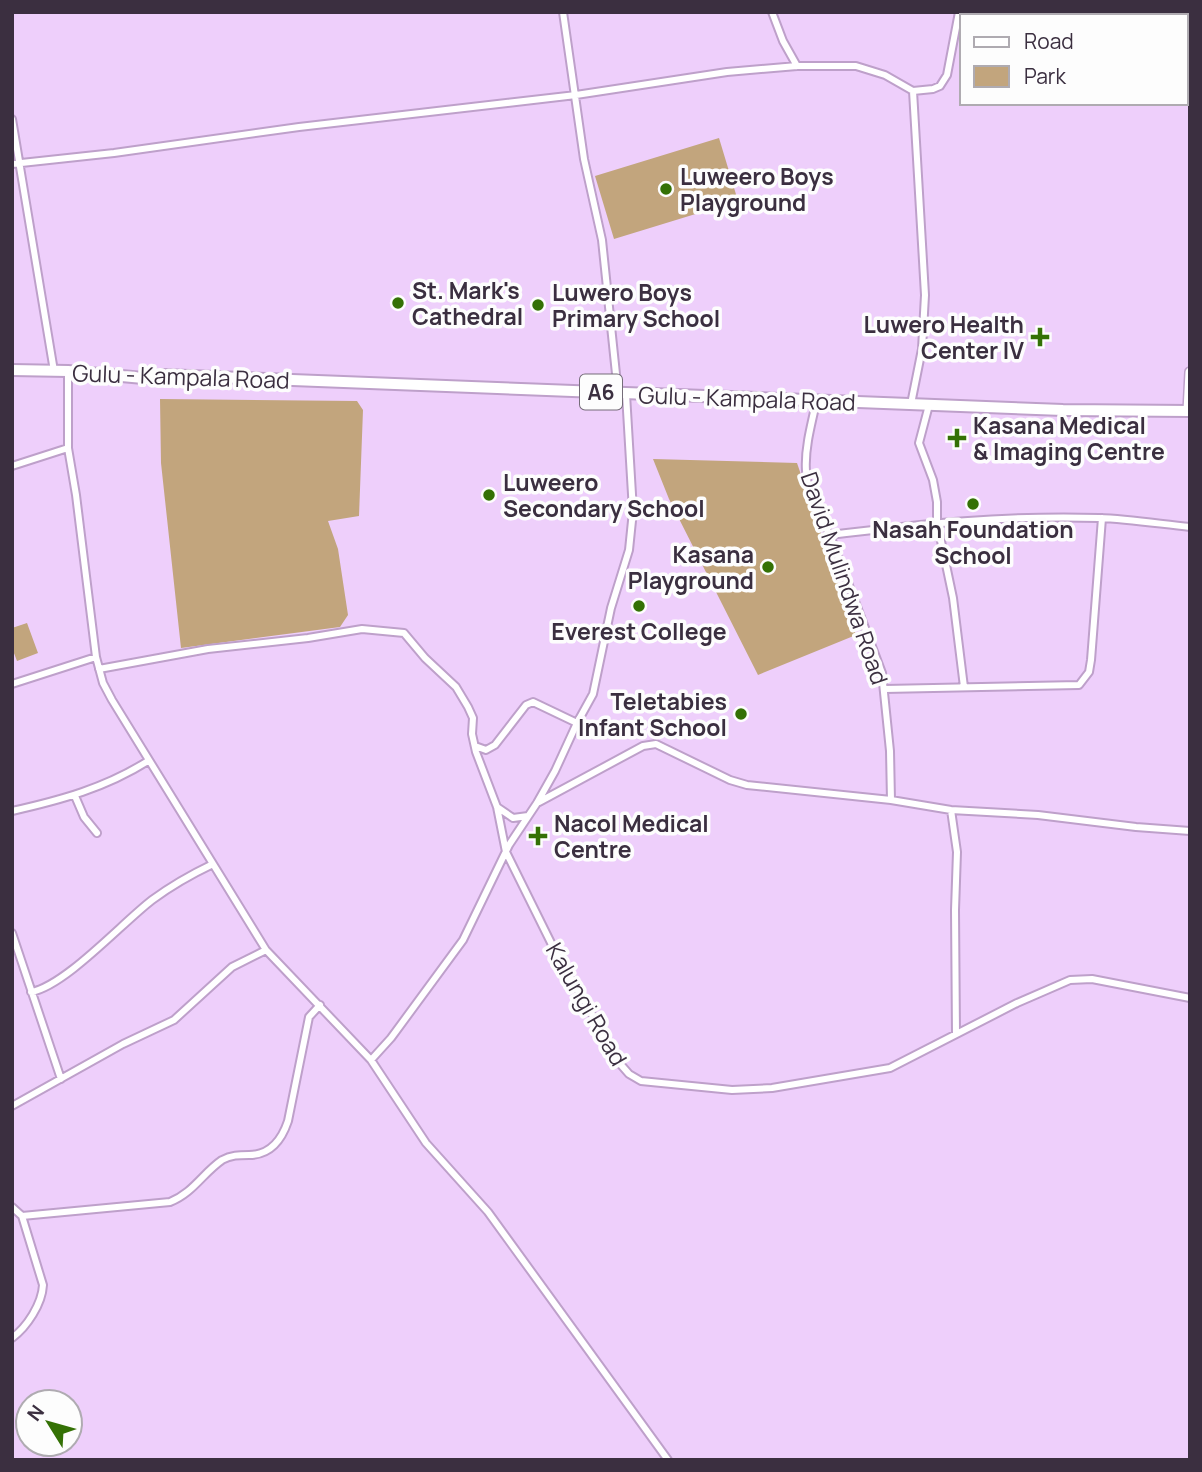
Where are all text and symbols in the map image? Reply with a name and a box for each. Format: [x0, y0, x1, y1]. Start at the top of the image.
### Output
legend [960, 14, 1188, 105]
text: Road [1024, 27, 1074, 55]
text: Park [1024, 62, 1066, 90]
place label: Luweero Boys Playground [680, 160, 834, 218]
marker: Luweero Boys Playground [658, 181, 674, 197]
place label: St. Mark's Cathedral [412, 274, 523, 332]
place label: Luwero Boys Primary School [552, 276, 720, 334]
marker: St. Mark's Cathedral [390, 295, 406, 311]
marker: Luwero Boys Primary School [530, 297, 546, 313]
place label: Luwero Health Center IV [863, 308, 1024, 366]
marker: Luwero Health Center IV [1030, 327, 1050, 347]
street label: Gulu - Kampala Road [72, 356, 290, 396]
road number: A6 [580, 374, 622, 410]
street label: Gulu - Kampala Road [638, 378, 856, 418]
place label: Kasana Medical & Imaging Centre [973, 409, 1165, 467]
marker: Kasana Medical & Imaging Centre [947, 428, 967, 448]
place label: Luweero Secondary School [503, 466, 705, 524]
street label: David Mulindwa Road [794, 467, 896, 689]
marker: Luweero Secondary School [481, 487, 497, 503]
marker: Nasah Foundation School [965, 496, 981, 512]
place label: Nasah Foundation School [872, 513, 1074, 571]
place label: Kasana Playground [628, 538, 754, 596]
marker: Kasana Playground [760, 559, 776, 575]
marker: Everest College [631, 598, 647, 614]
place label: Everest College [551, 615, 727, 647]
place label: Teletabies Infant School [578, 685, 727, 743]
marker: Teletabies Infant School [733, 706, 749, 722]
place label: Nacol Medical Centre [554, 807, 709, 865]
marker: Nacol Medical Centre [528, 826, 548, 846]
street label: Kalungi Road [539, 937, 635, 1071]
north arrow [14, 1388, 84, 1458]
text: N [21, 1399, 50, 1426]

